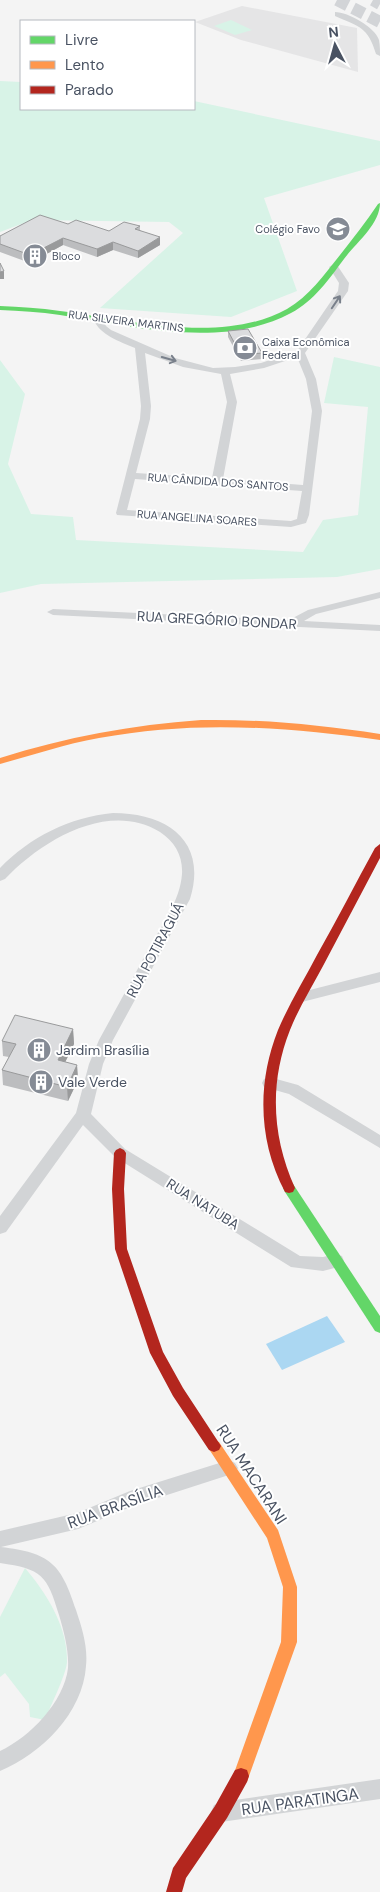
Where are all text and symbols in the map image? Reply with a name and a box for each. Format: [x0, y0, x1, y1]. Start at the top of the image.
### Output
legend [20, 20, 195, 110]
north arrow [310, 20, 360, 70]
text: N [328, 23, 340, 42]
text: Livre [65, 30, 98, 50]
text: Lento [65, 55, 104, 75]
text: Parado [65, 80, 114, 100]
school or university icon: Colégio Favo [325, 216, 351, 242]
place label: Colégio Favo [255, 222, 320, 236]
building icon: Bloco [22, 243, 48, 269]
place label: Bloco [52, 249, 80, 263]
one-way arrow [331, 296, 341, 310]
street label: RUA SILVEIRA MARTINS [68, 307, 184, 335]
bank icon: Caixa Econômica Federal [232, 335, 258, 361]
place label: Caixa Econômica Federal [262, 335, 349, 362]
one-way arrow [161, 354, 177, 364]
street label: RUA CÂNDIDA DOS SANTOS [147, 470, 289, 494]
street label: RUA ANGELINA SOARES [137, 507, 257, 529]
street label: RUA GREGÓRIO BONDAR [137, 607, 297, 633]
street label: RUA POTIRAGUÁ [122, 899, 188, 1001]
building icon: Jardim Brasília [26, 1037, 52, 1063]
place label: Jardim Brasília [56, 1041, 149, 1059]
building icon: Vale Verde [28, 1069, 54, 1095]
place label: Vale Verde [58, 1073, 127, 1091]
street label: RUA NATUBA [163, 1174, 243, 1234]
street label: RUA MACARANI [212, 1421, 292, 1528]
street label: RUA BRASÍLIA [65, 1479, 166, 1533]
street label: RUA PARATINGA [240, 1783, 360, 1820]

